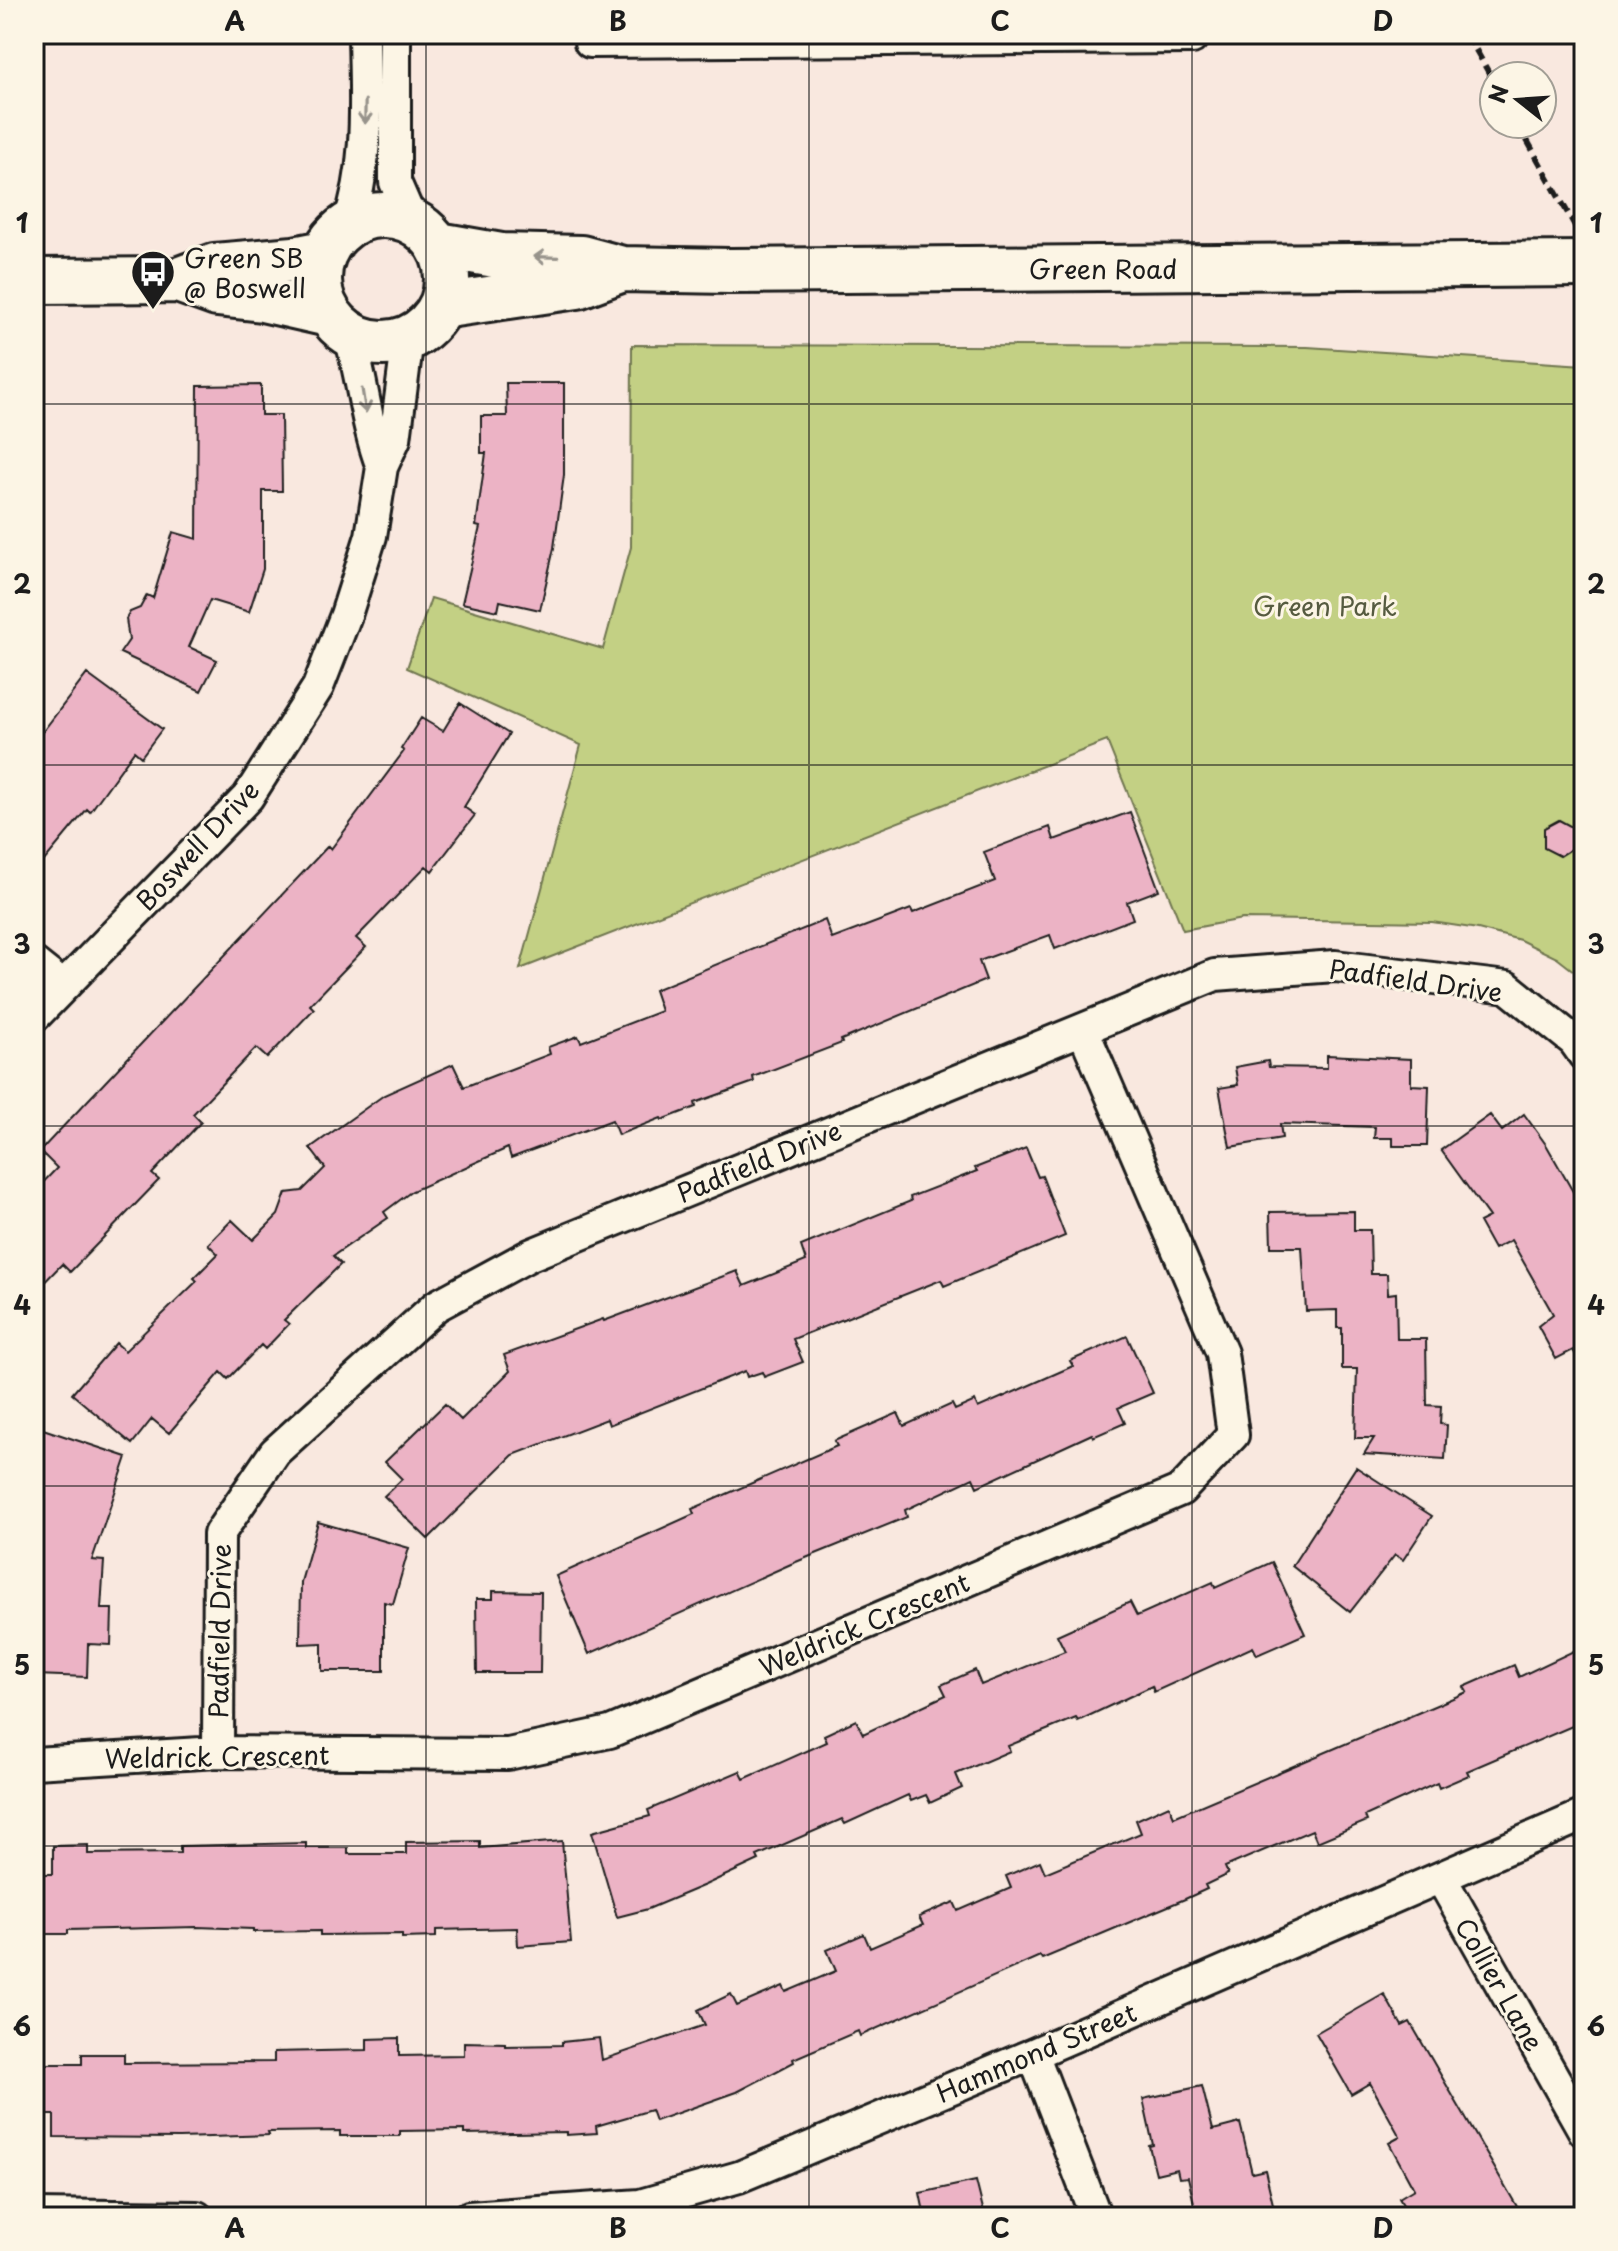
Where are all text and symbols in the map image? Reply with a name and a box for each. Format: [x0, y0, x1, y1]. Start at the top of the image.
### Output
text: A [225, 1, 245, 40]
text: B [609, 1, 627, 40]
text: C [990, 1, 1010, 40]
text: D [1373, 1, 1393, 40]
north arrow [1478, 60, 1558, 140]
text: N [1479, 81, 1516, 107]
one-way arrow [357, 98, 373, 125]
text: 1 [16, 203, 28, 242]
text: 1 [1590, 203, 1602, 242]
place label: Green SB @ Boswell [184, 238, 306, 307]
bus stop icon: Green SB @ Boswell [129, 248, 177, 311]
one-way arrow [533, 249, 560, 264]
street label: Green Road [1029, 249, 1177, 288]
one-way arrow [357, 388, 372, 413]
text: 2 [13, 564, 31, 603]
text: 2 [1587, 564, 1605, 603]
park label: Green Park [1253, 586, 1397, 625]
street label: Boswell Drive [126, 771, 268, 919]
text: 3 [13, 924, 31, 963]
text: 3 [1587, 924, 1605, 963]
street label: Padfield Drive [1327, 949, 1505, 1011]
street label: Padfield Drive [671, 1110, 847, 1212]
text: 4 [13, 1285, 31, 1324]
text: 4 [1587, 1285, 1605, 1324]
street label: Padfield Drive [198, 1543, 240, 1719]
street label: Weldrick Crescent [753, 1562, 975, 1686]
text: 5 [14, 1645, 30, 1684]
text: 5 [1588, 1645, 1604, 1684]
street label: Weldrick Crescent [104, 1735, 330, 1777]
street label: Collier Lane [1446, 1910, 1554, 2058]
street label: Hammond Street [930, 1992, 1142, 2112]
text: 6 [13, 2006, 31, 2045]
text: 6 [1587, 2006, 1605, 2045]
text: A [225, 2208, 245, 2247]
text: B [609, 2208, 627, 2247]
text: C [990, 2208, 1010, 2247]
text: D [1373, 2208, 1393, 2247]

